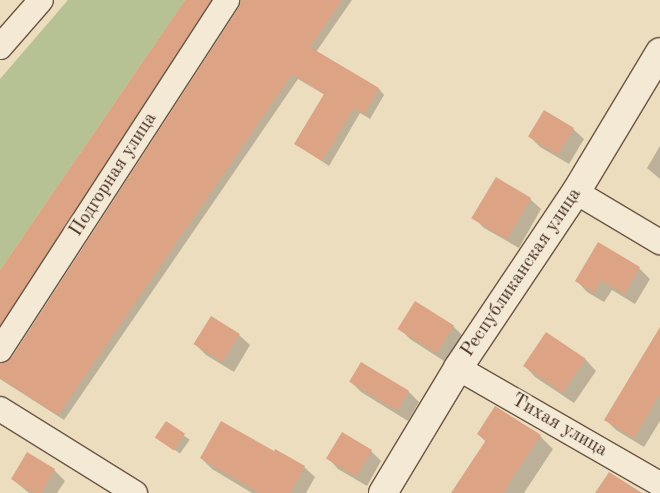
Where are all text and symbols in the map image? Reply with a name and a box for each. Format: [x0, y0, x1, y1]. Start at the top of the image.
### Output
street label: Подгорная улица [65, 109, 163, 241]
street label: Республиканская улица [457, 184, 587, 362]
street label: Тихая улица [507, 389, 611, 463]

